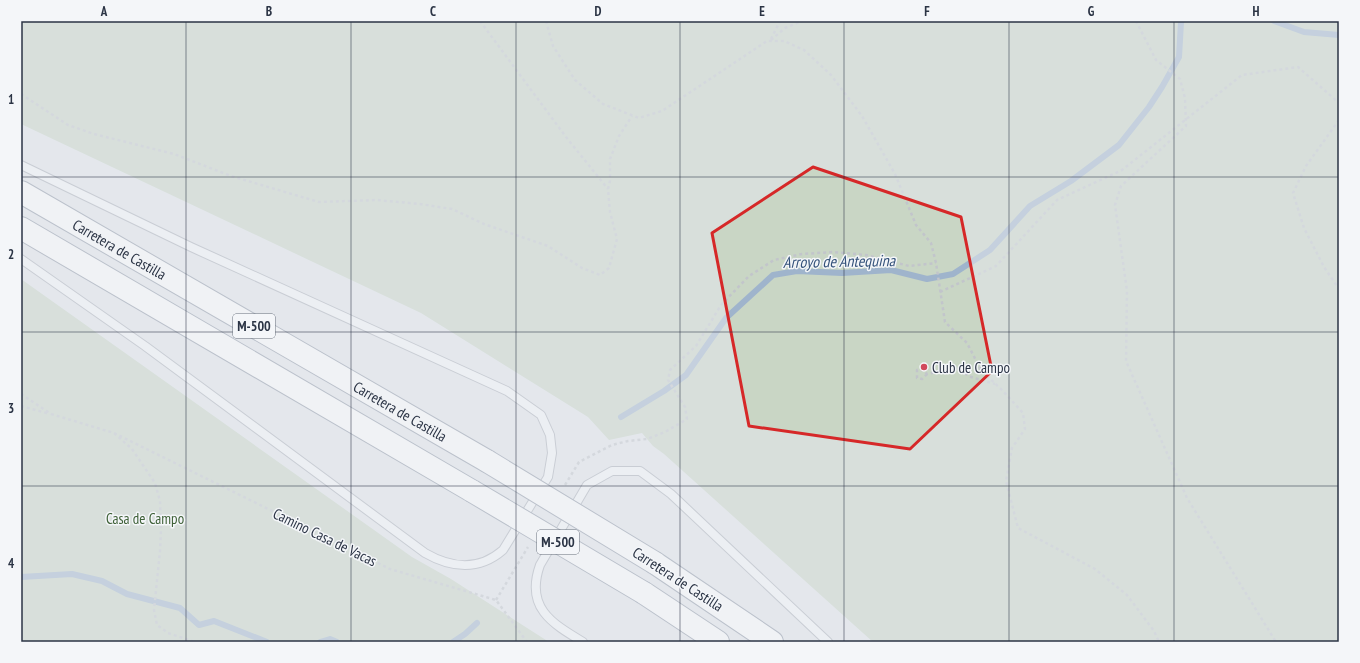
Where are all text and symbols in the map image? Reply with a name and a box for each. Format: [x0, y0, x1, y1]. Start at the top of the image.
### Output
text: A [100, 3, 108, 20]
text: B [266, 3, 272, 20]
text: C [430, 3, 436, 20]
text: D [595, 3, 602, 20]
text: E [759, 3, 765, 20]
text: F [924, 3, 930, 20]
text: G [1088, 3, 1095, 20]
text: H [1253, 3, 1260, 20]
text: 1 [8, 91, 14, 108]
street label: Carretera de Castilla [70, 215, 170, 283]
text: 2 [8, 246, 14, 263]
water label: Arroyo de Antequina [783, 250, 897, 272]
road number: M-500 [233, 314, 275, 338]
place label: Club de Campo [932, 358, 1010, 377]
marker: Club de Campo [919, 362, 929, 372]
street label: Carretera de Castilla [350, 377, 450, 445]
text: 3 [8, 400, 14, 417]
street label: Camino Casa de Vacas [270, 504, 380, 570]
park label: Casa de Campo [106, 509, 184, 528]
road number: M-500 [537, 530, 579, 554]
street label: Carretera de Castilla [629, 543, 727, 615]
text: 4 [8, 555, 15, 572]

